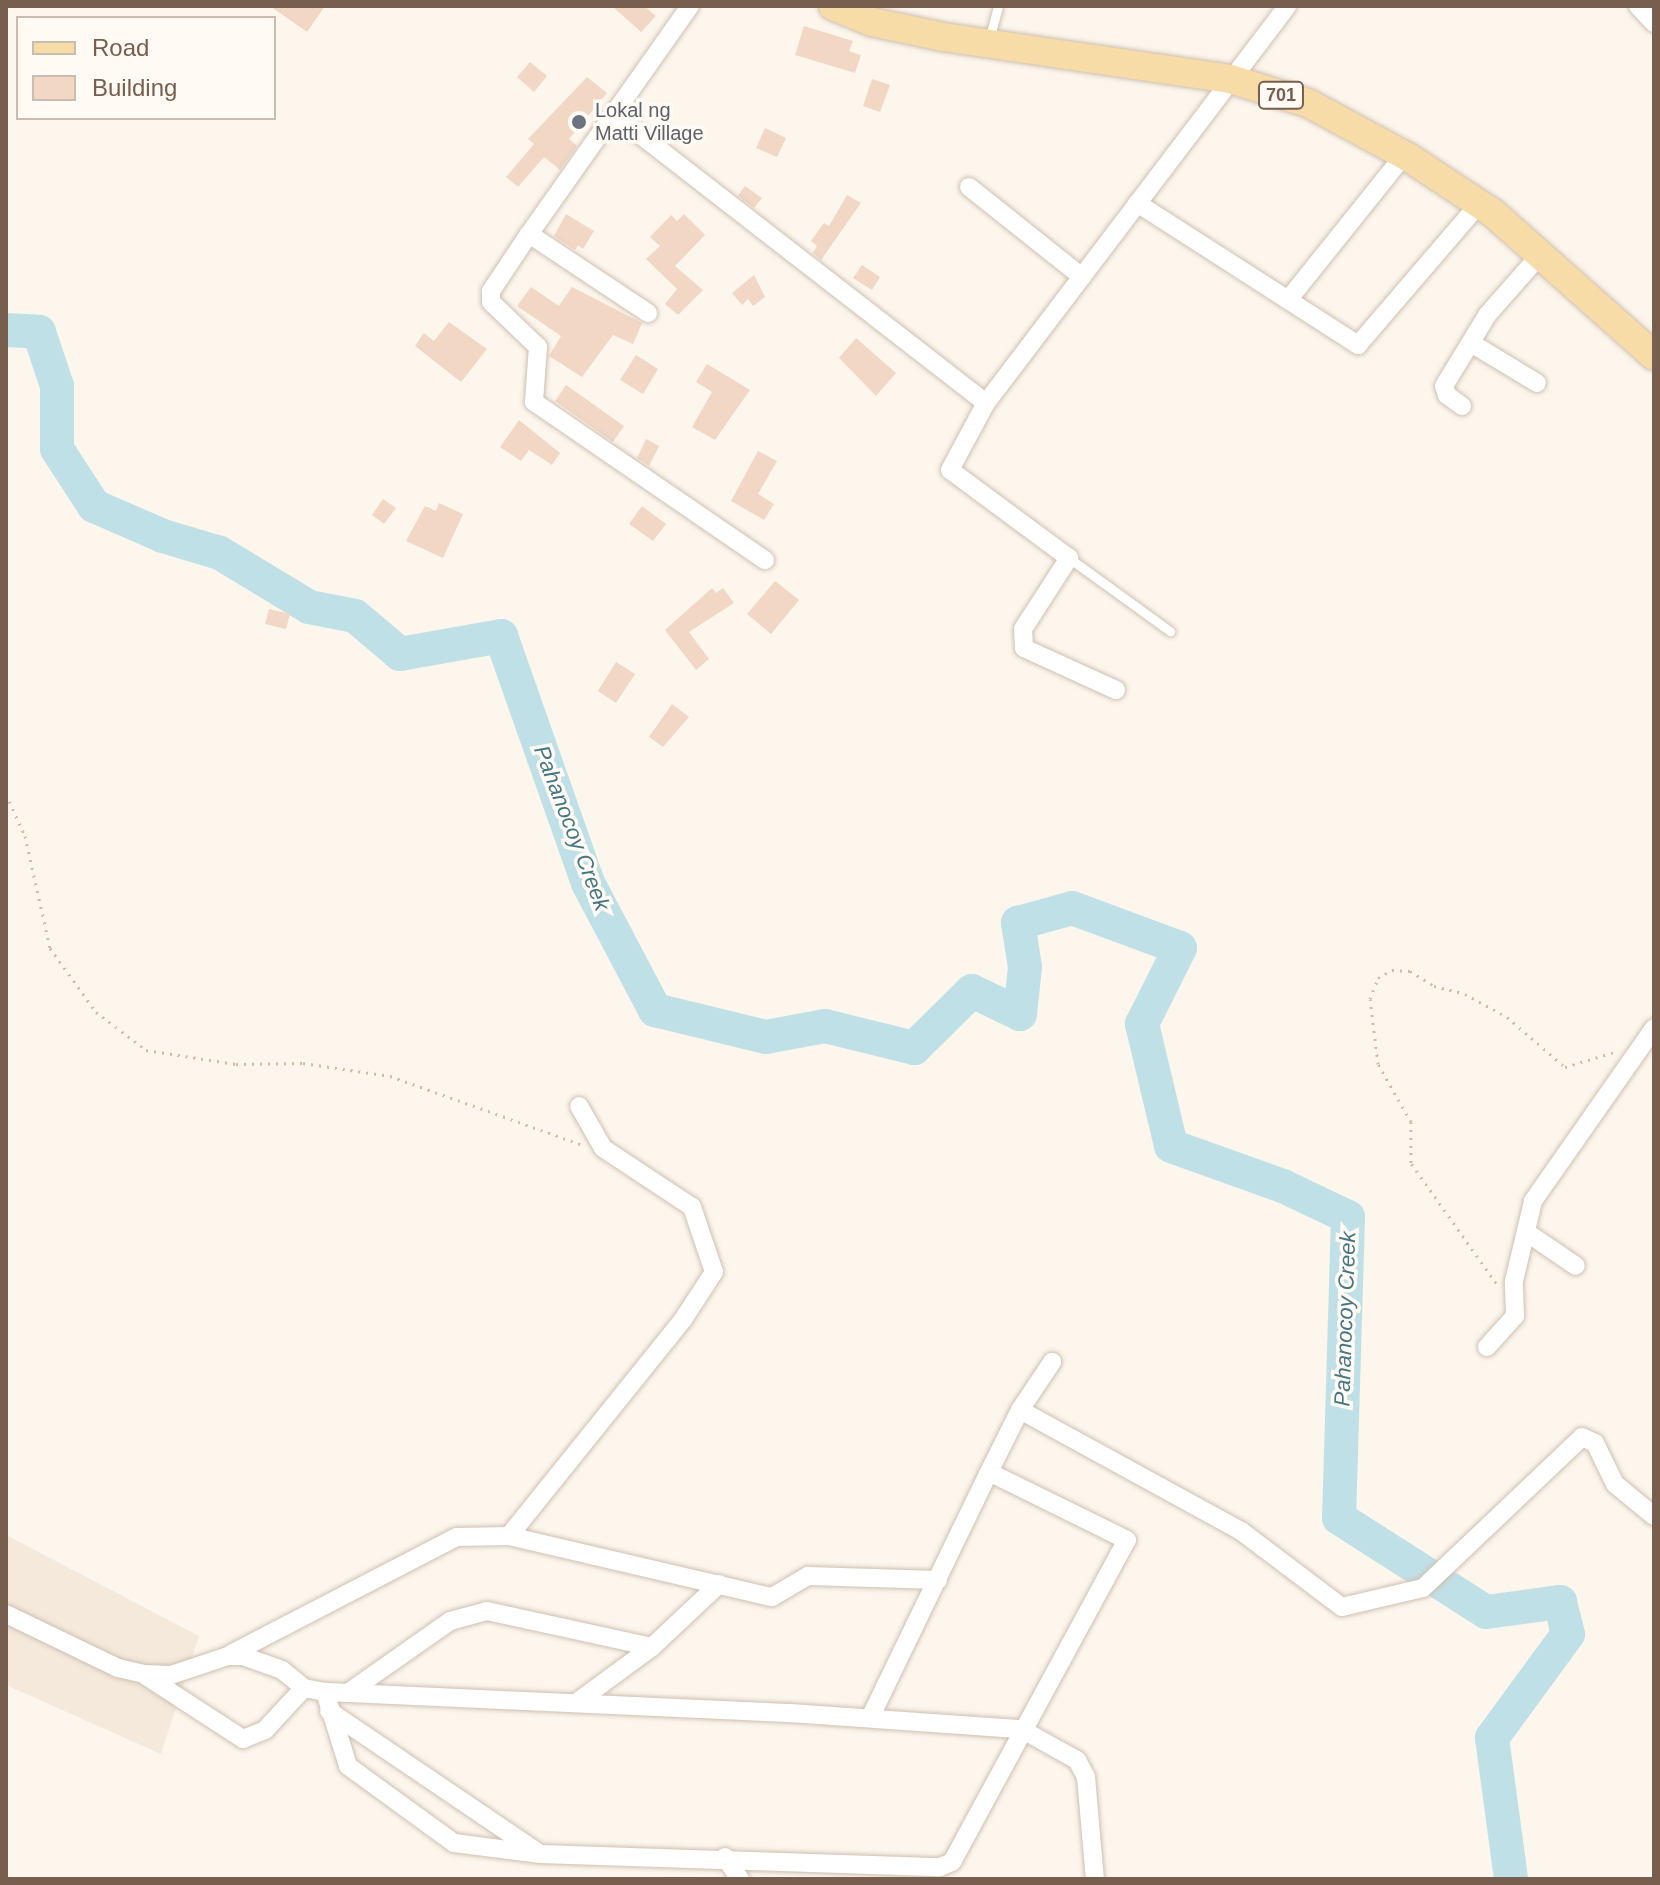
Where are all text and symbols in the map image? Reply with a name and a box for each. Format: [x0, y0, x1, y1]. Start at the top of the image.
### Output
legend [16, 16, 276, 120]
text: Road [92, 34, 149, 61]
text: Building [92, 74, 177, 101]
road number: 701 [1257, 81, 1305, 109]
place label: Lokal ng Matti Village [595, 98, 704, 145]
marker: Lokal ng Matti Village [570, 113, 588, 131]
water label: Pahanocoy Creek [528, 742, 616, 914]
water label: Pahanocoy Creek [1329, 1231, 1361, 1407]

